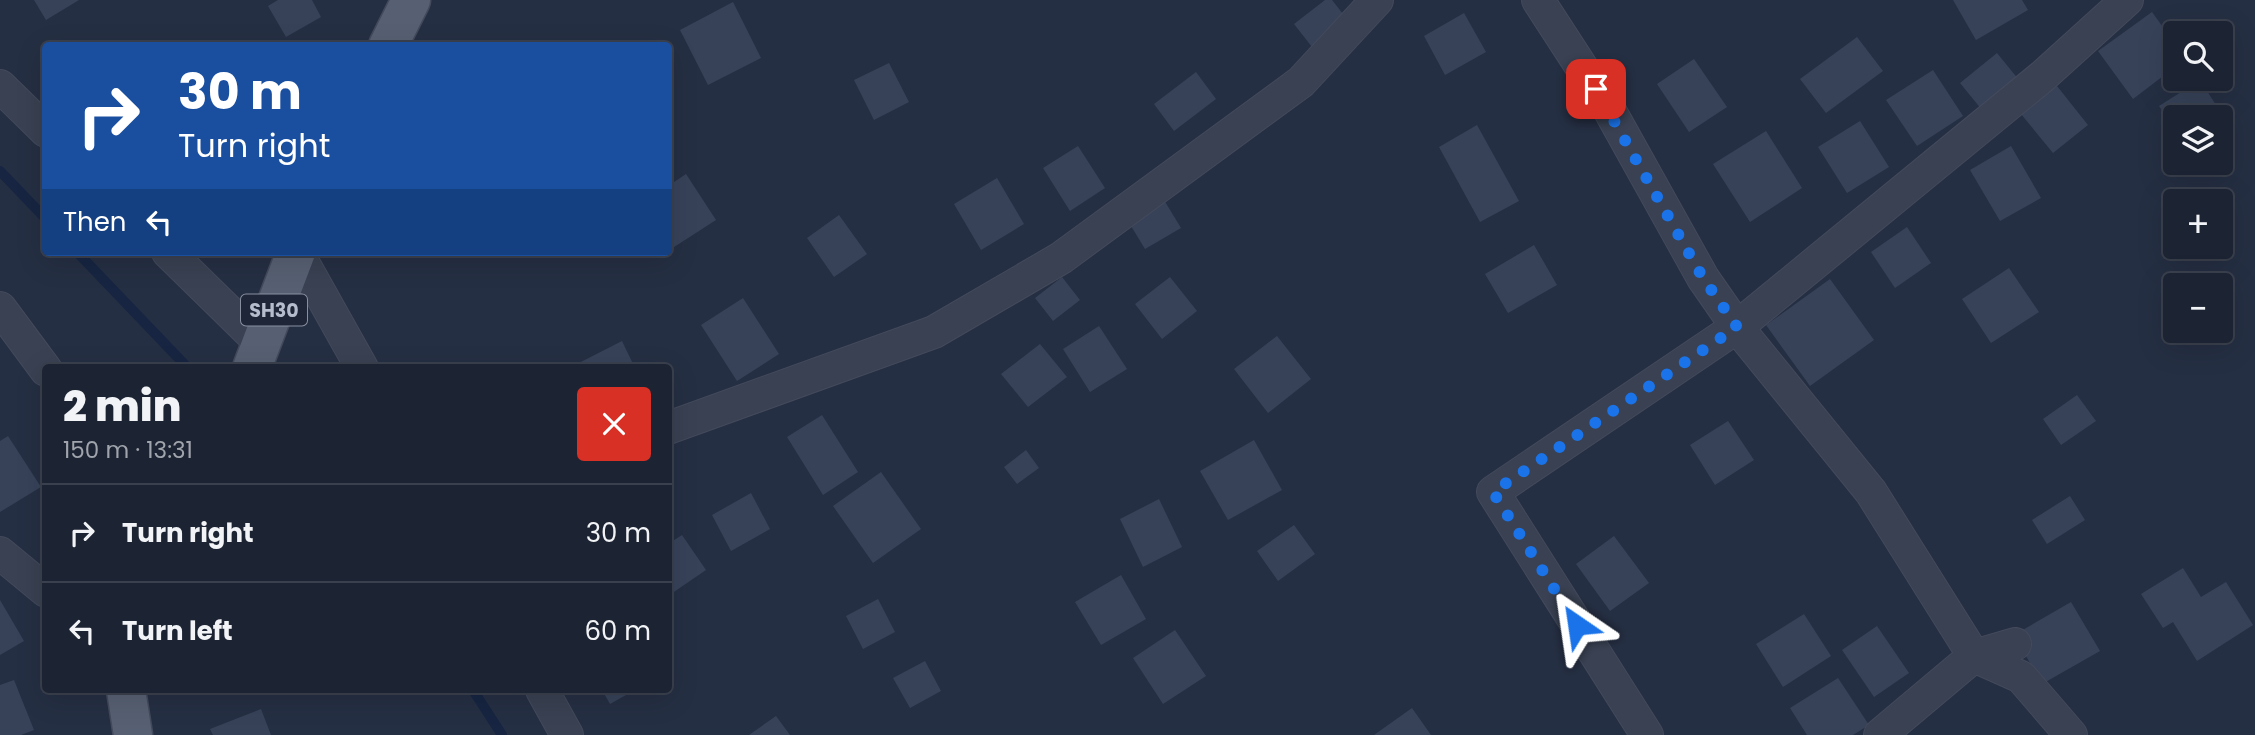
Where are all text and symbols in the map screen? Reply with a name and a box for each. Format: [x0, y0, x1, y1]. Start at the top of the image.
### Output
map controls [2163, 21, 2233, 343]
button: search [2163, 21, 2233, 91]
text: 30 m [178, 58, 302, 126]
pin [1566, 59, 1626, 119]
icon: right [63, 70, 154, 161]
icon: arrive [1577, 70, 1615, 108]
button: layers [2163, 105, 2233, 175]
text: Turn right [178, 123, 330, 168]
button: + [2163, 189, 2233, 259]
icon: left [140, 203, 178, 241]
text: Then [63, 204, 126, 240]
button: − [2163, 273, 2233, 343]
road number: SH30 [241, 294, 307, 326]
text: 2 min [63, 377, 181, 436]
button: close [577, 387, 651, 461]
text: 150 m · 13:31 [63, 434, 193, 466]
icon: right [63, 514, 101, 552]
text: Turn right [122, 515, 254, 551]
text: 30 m [586, 515, 651, 551]
position arrow [1540, 588, 1614, 662]
icon: left [63, 612, 101, 650]
text: Turn left [122, 613, 233, 649]
text: 60 m [584, 613, 651, 649]

